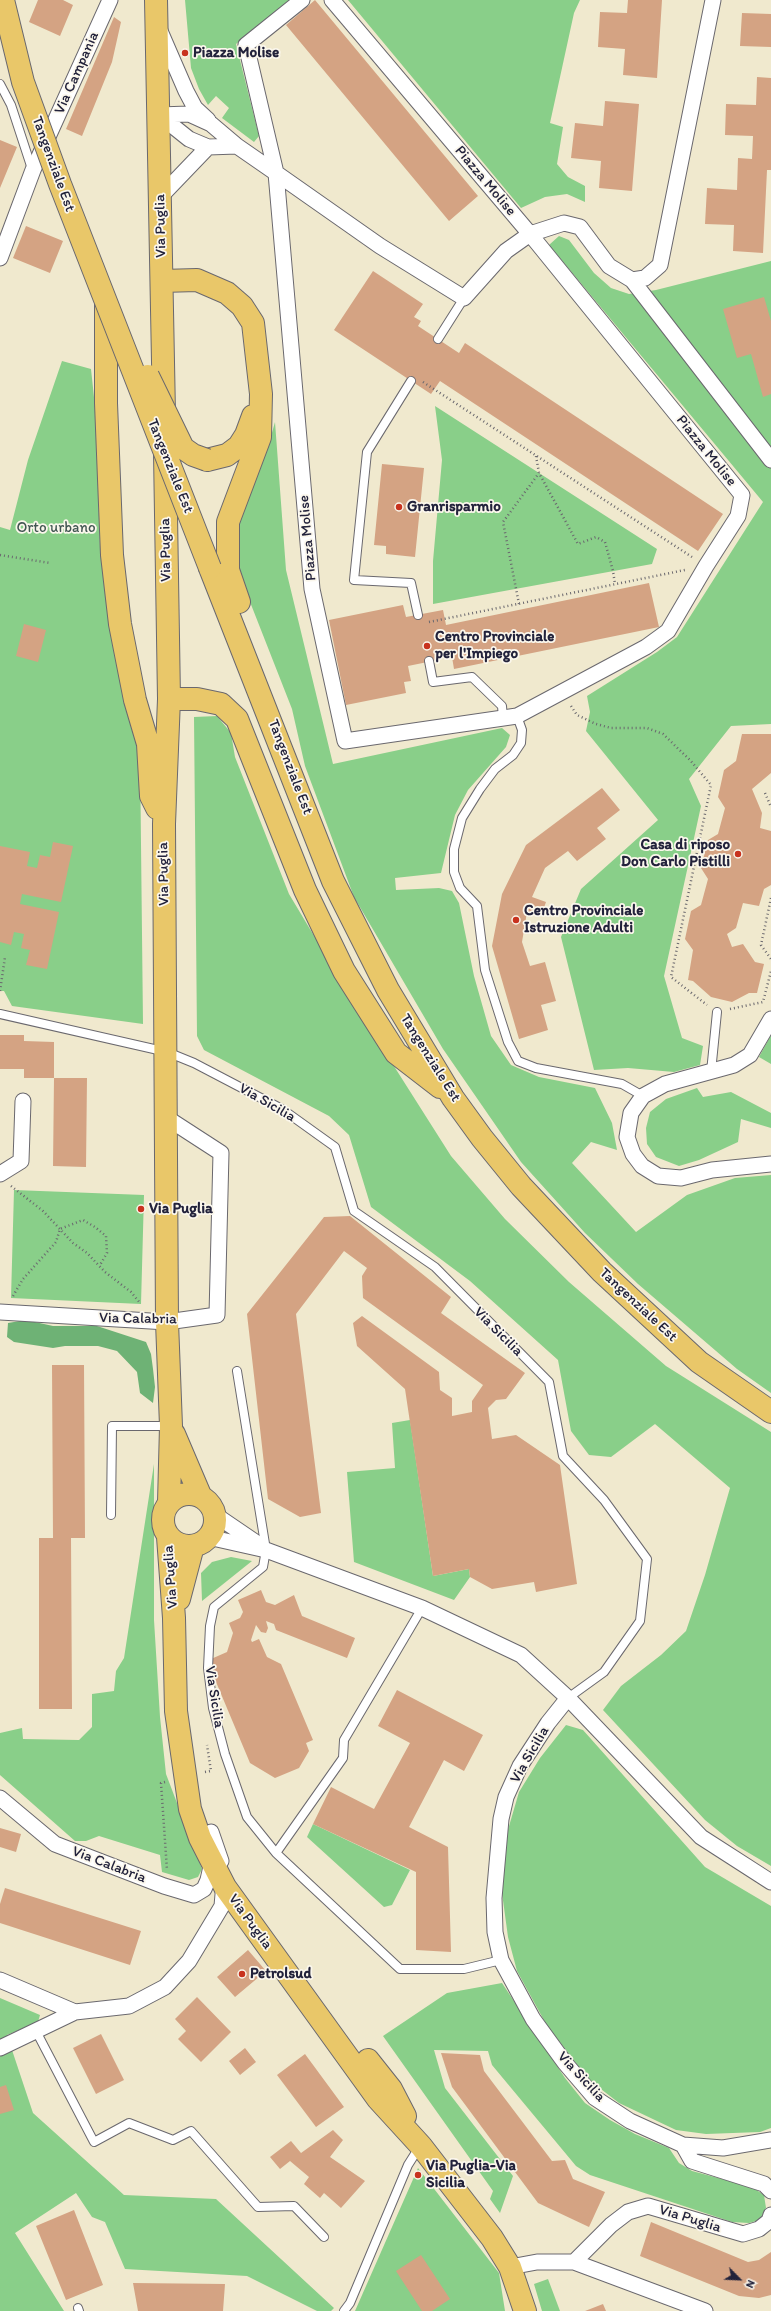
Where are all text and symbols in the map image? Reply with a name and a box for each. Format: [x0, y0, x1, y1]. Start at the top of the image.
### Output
street label: Via Campania [51, 29, 103, 117]
place label: Piazza Molise [193, 44, 279, 62]
marker: Piazza Molise [180, 48, 190, 58]
street label: Tangenziale Est [27, 114, 79, 214]
street label: Piazza Molise [450, 142, 520, 220]
street label: Via Puglia [151, 194, 171, 258]
street label: Piazza Molise [672, 412, 740, 490]
street label: Tangenziale Est [143, 416, 197, 516]
street label: Piazza Molise [295, 494, 321, 582]
place label: Granrisparmio [407, 498, 501, 516]
marker: Granrisparmio [394, 502, 404, 512]
street label: Via Puglia [156, 518, 176, 582]
park label: Orto urbano [16, 519, 96, 537]
place label: Centro Provinciale per l'Impiego [435, 628, 554, 663]
marker: Centro Provinciale per l'Impiego [422, 641, 432, 651]
street label: Tangenziale Est [264, 717, 316, 817]
place label: Casa di riposo Don Carlo Pistilli [621, 836, 730, 871]
street label: Via Puglia [154, 842, 174, 906]
marker: Casa di riposo Don Carlo Pistilli [733, 849, 743, 859]
place label: Centro Provinciale Istruzione Adulti [524, 902, 643, 937]
marker: Centro Provinciale Istruzione Adulti [511, 915, 521, 925]
street label: Tangenziale Est [396, 1011, 464, 1105]
street label: Via Sicilia [235, 1080, 299, 1126]
place label: Via Puglia [149, 1200, 213, 1218]
marker: Via Puglia [136, 1204, 146, 1214]
street label: Tangenziale Est [595, 1264, 681, 1346]
street label: Via Sicilia [470, 1304, 526, 1360]
street label: Via Calabria [99, 1309, 177, 1329]
street label: Via Puglia [160, 1545, 182, 1609]
street label: Via Sicilia [200, 1665, 228, 1729]
street label: Via Sicilia [507, 1723, 553, 1787]
street label: Via Calabria [69, 1843, 149, 1887]
street label: Via Puglia [224, 1891, 276, 1953]
place label: Petrolsud [250, 1965, 311, 1983]
marker: Petrolsud [237, 1969, 247, 1979]
street label: Via Sicilia [553, 2048, 609, 2106]
place label: Via Puglia-Via Sicilia [426, 2157, 516, 2192]
marker: Via Puglia-Via Sicilia [413, 2170, 423, 2180]
street label: Via Puglia [657, 2201, 723, 2237]
north arrow [719, 2259, 759, 2299]
text: N [743, 2278, 758, 2290]

